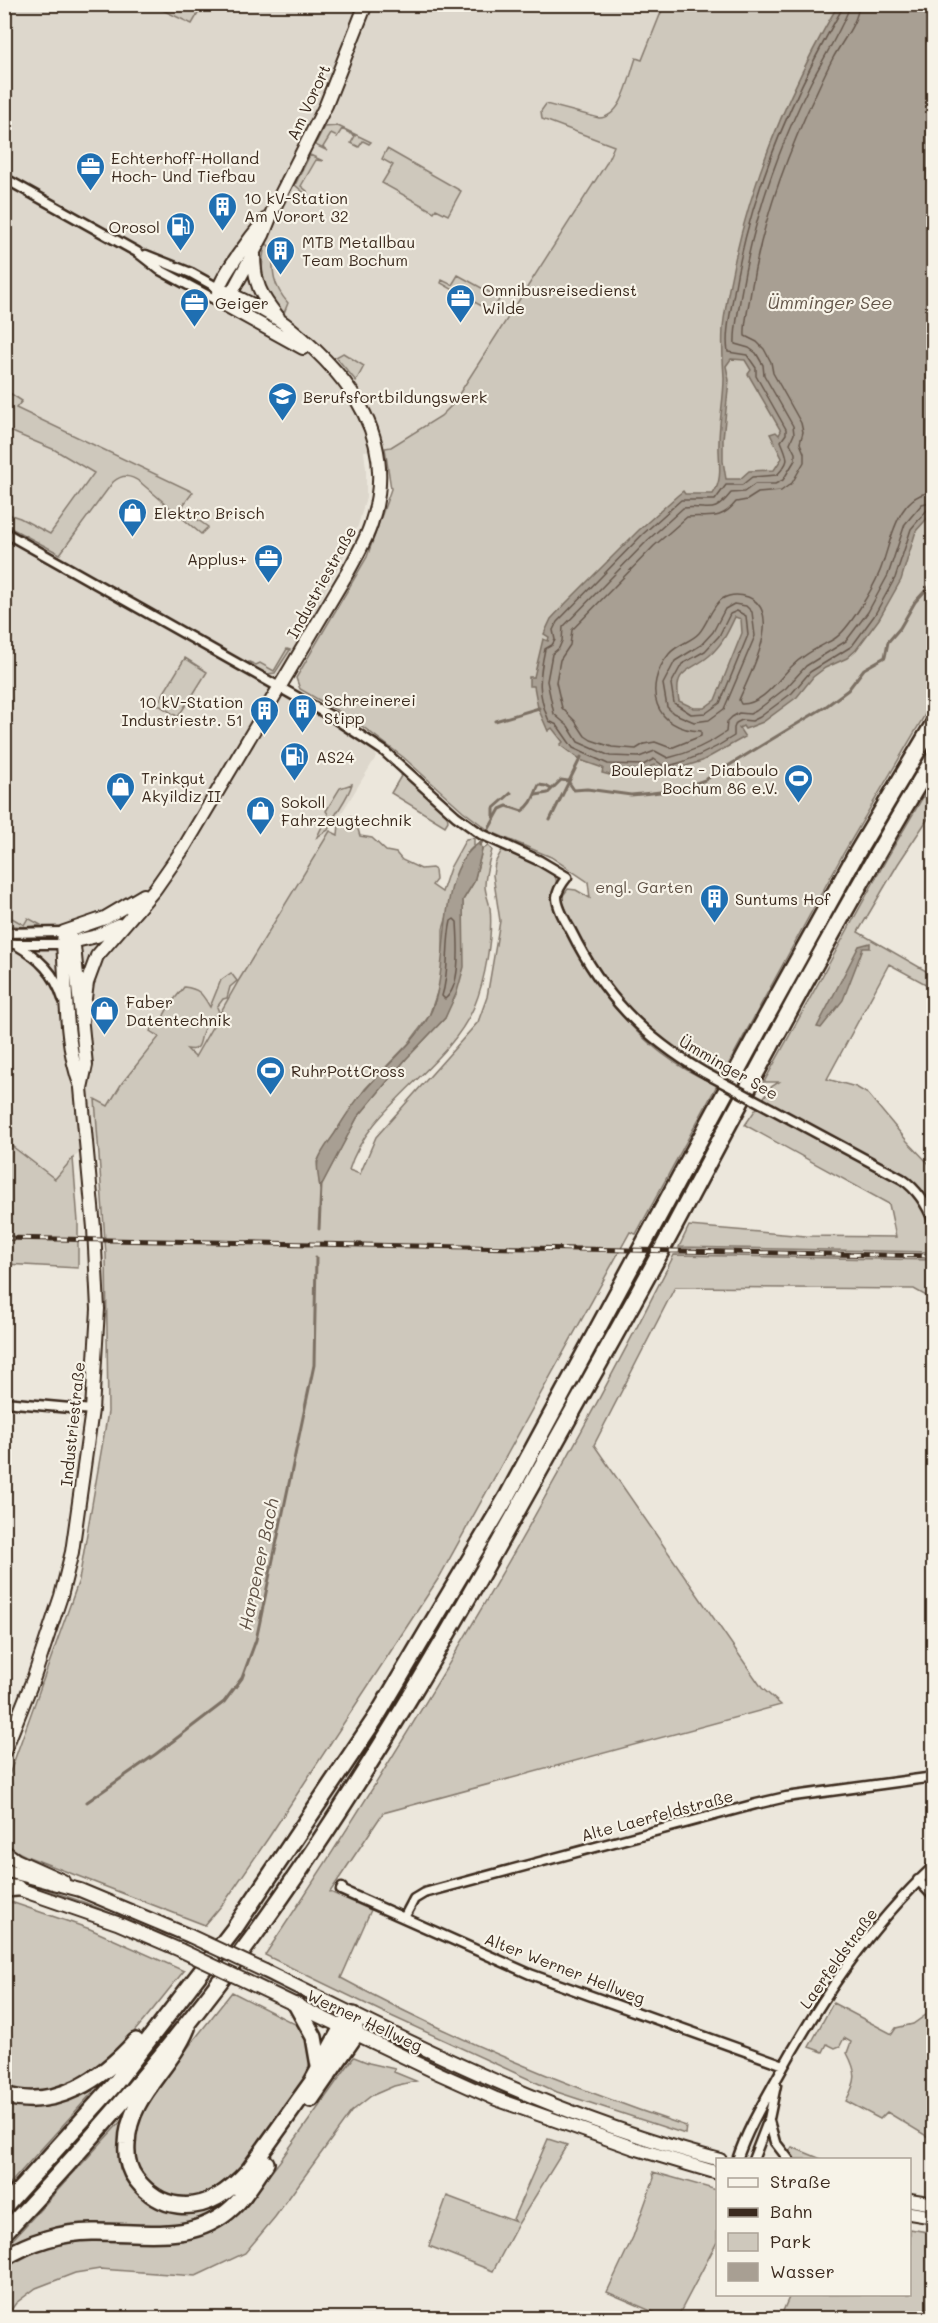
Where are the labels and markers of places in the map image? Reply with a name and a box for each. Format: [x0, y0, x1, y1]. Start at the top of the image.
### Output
place label: Echterhoff-Holland Hoch- Und Tiefbau [111, 147, 259, 186]
office icon: Echterhoff-Holland Hoch- Und Tiefbau [74, 150, 106, 192]
place label: 10 kV-Station Am Vorort 32 [244, 187, 349, 226]
building icon: 10 kV-Station Am Vorort 32 [207, 190, 239, 232]
fuel station icon: Orosol [165, 210, 197, 252]
place label: Orosol [109, 216, 160, 237]
place label: MTB Metallbau Team Bochum [302, 231, 415, 270]
building icon: MTB Metallbau Team Bochum [265, 234, 297, 276]
place label: Omnibusreisedienst Wilde [482, 279, 637, 318]
office icon: Omnibusreisedienst Wilde [445, 282, 477, 324]
office icon: Geiger [178, 286, 210, 328]
place label: Geiger [215, 292, 269, 313]
school or university icon: Berufsfortbildungswerk [266, 380, 298, 422]
place label: Berufsfortbildungswerk [303, 386, 487, 407]
shop icon: Elektro Brisch [117, 496, 149, 538]
place label: Elektro Brisch [154, 502, 264, 523]
office icon: Applus+ [252, 542, 284, 584]
place label: Applus+ [187, 548, 247, 569]
place label: Schreinerei Stipp [324, 689, 416, 728]
place label: 10 kV-Station Industriestr. 51 [121, 691, 243, 730]
building icon: Schreinerei Stipp [287, 692, 319, 734]
building icon: 10 kV-Station Industriestr. 51 [248, 694, 280, 736]
fuel station icon: AS24 [279, 740, 311, 782]
place label: AS24 [316, 746, 355, 767]
place label: Bouleplatz - Diaboulo Bochum 86 e.V. [611, 759, 778, 798]
sports icon: Bouleplatz - Diaboulo Bochum 86 e.V. [783, 762, 815, 804]
place label: Trinkgut Akyildiz II [141, 767, 221, 806]
shop icon: Trinkgut Akyildiz II [104, 770, 136, 812]
place label: Sokoll Fahrzeugtechnik [281, 791, 411, 830]
shop icon: Sokoll Fahrzeugtechnik [244, 794, 276, 836]
building icon: Suntums Hof [698, 882, 730, 924]
place label: Suntums Hof [735, 888, 831, 909]
place label: Faber Datentechnik [126, 991, 230, 1030]
shop icon: Faber Datentechnik [89, 994, 121, 1036]
sports icon: RuhrPottCross [254, 1054, 286, 1096]
place label: RuhrPottCross [291, 1060, 405, 1081]

